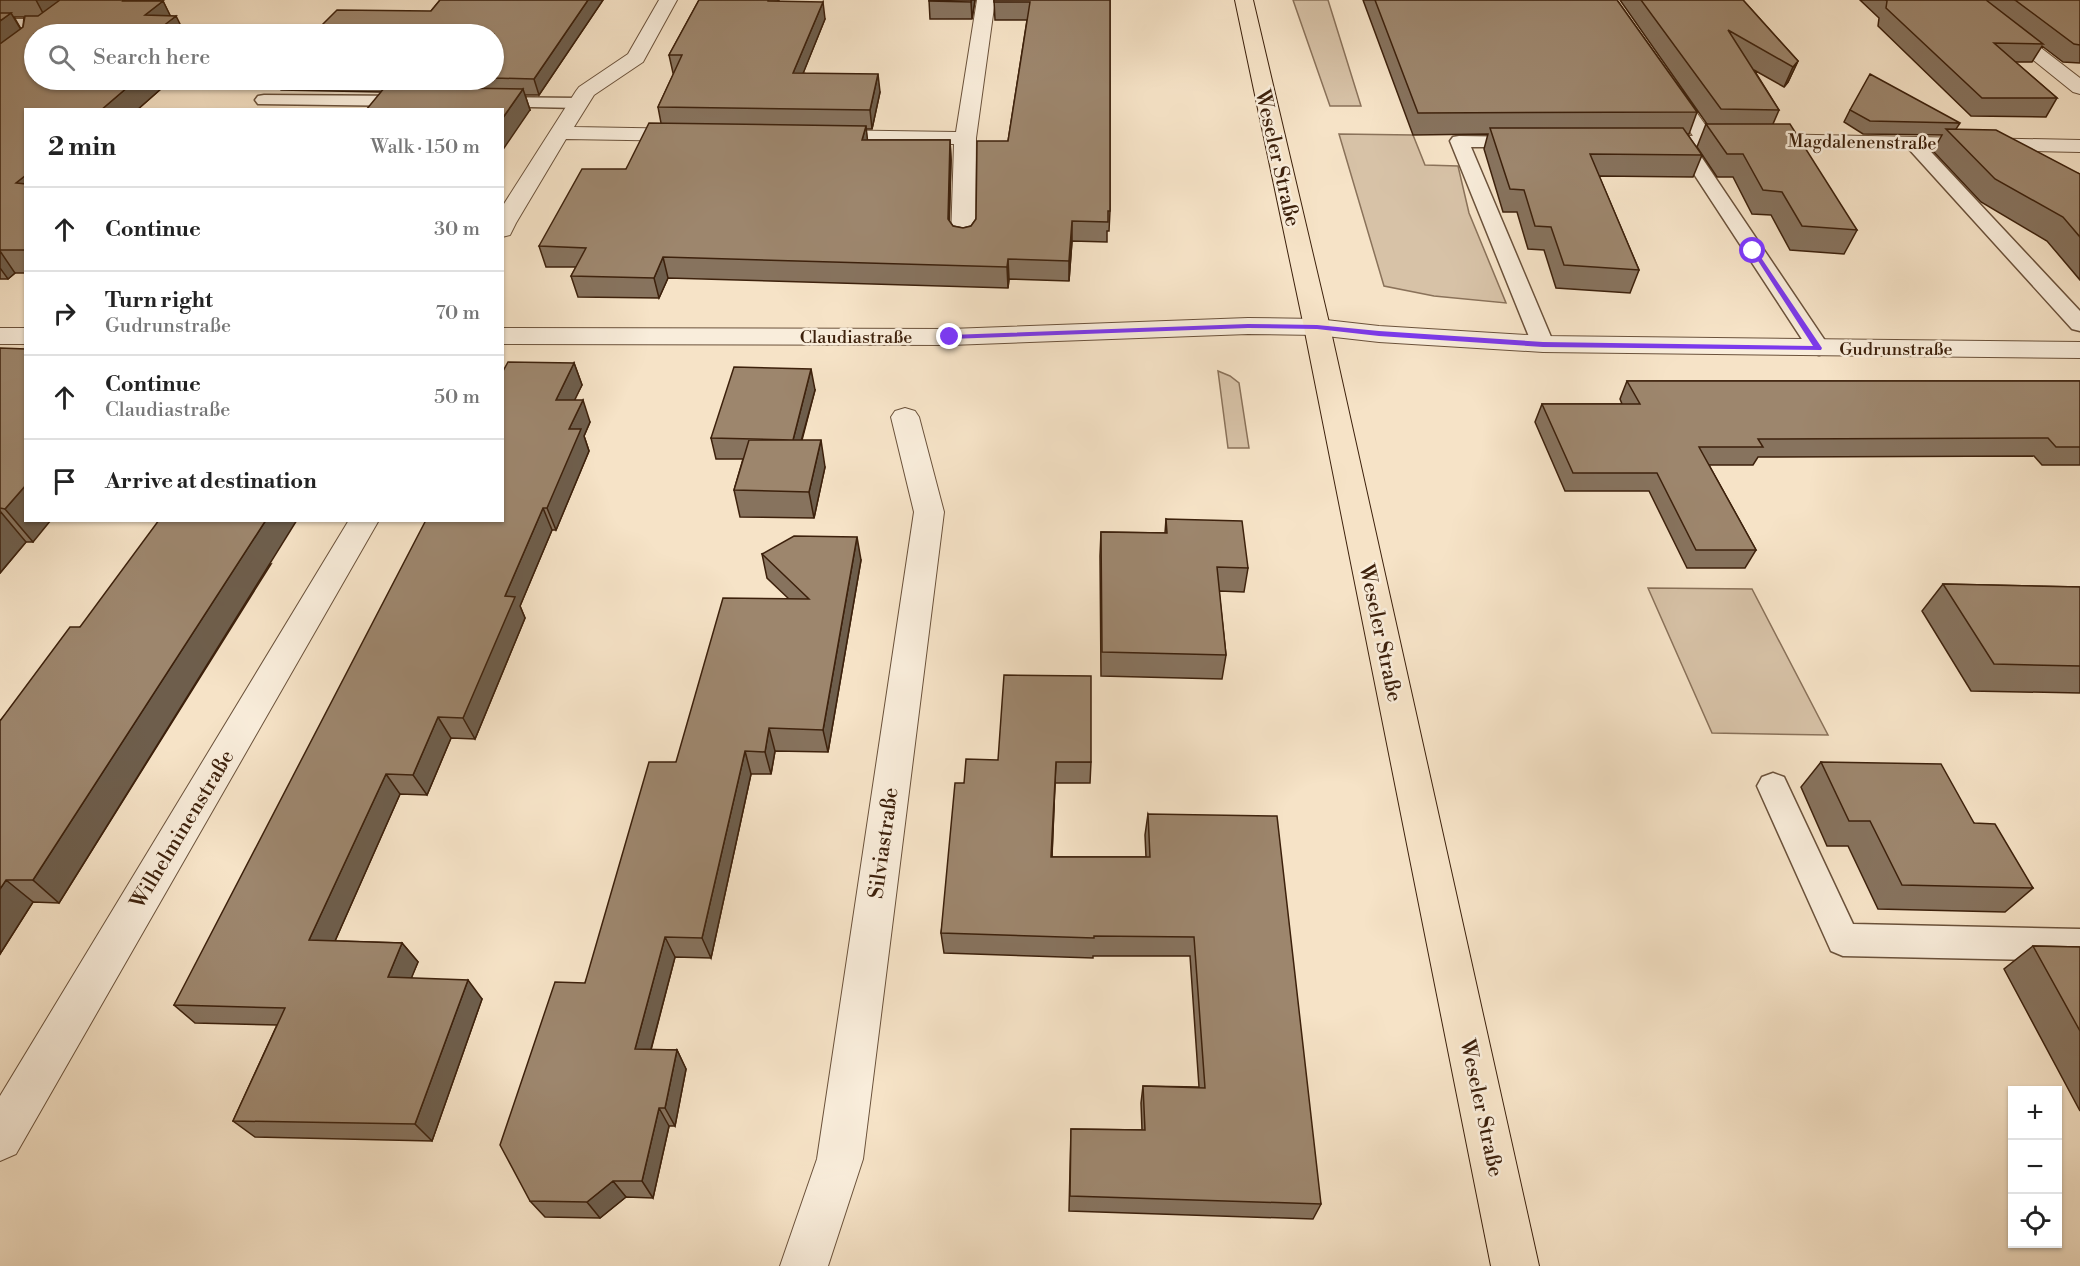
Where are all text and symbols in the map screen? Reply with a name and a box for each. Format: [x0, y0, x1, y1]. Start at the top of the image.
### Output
search box [24, 24, 504, 90]
icon: search [45, 41, 78, 74]
text: Search here [93, 44, 210, 71]
street label: Weseler Straße [1248, 86, 1305, 229]
street label: Magdalenenstraße [1787, 130, 1937, 155]
text: 2 min [48, 131, 116, 163]
text: Walk · 150 m [371, 135, 480, 160]
icon: ahead [48, 213, 81, 246]
text: Continue [105, 216, 201, 243]
text: 30 m [434, 217, 480, 242]
route start [1739, 237, 1765, 263]
text: Turn right [105, 287, 213, 314]
icon: right [48, 297, 81, 330]
text: 70 m [436, 301, 480, 326]
text: Gudrunstraße [105, 314, 231, 339]
route end [936, 323, 962, 349]
street label: Claudiastraße [800, 326, 912, 349]
street label: Gudrunstraße [1839, 338, 1953, 361]
text: Continue [105, 371, 201, 398]
icon: ahead [48, 381, 81, 414]
text: 50 m [434, 385, 480, 410]
text: Claudiastraße [105, 398, 230, 423]
icon: arrive [48, 465, 81, 498]
text: Arrive at destination [105, 468, 317, 495]
street label: Weseler Straße [1353, 561, 1407, 704]
street label: Wilhelminenstraße [125, 745, 240, 914]
street label: Silviastraße [863, 786, 905, 900]
street label: Weseler Straße [1454, 1036, 1508, 1179]
map controls [2008, 1086, 2062, 1248]
button: + [2008, 1086, 2062, 1140]
button: − [2008, 1140, 2062, 1194]
button: locate [2008, 1194, 2062, 1248]

